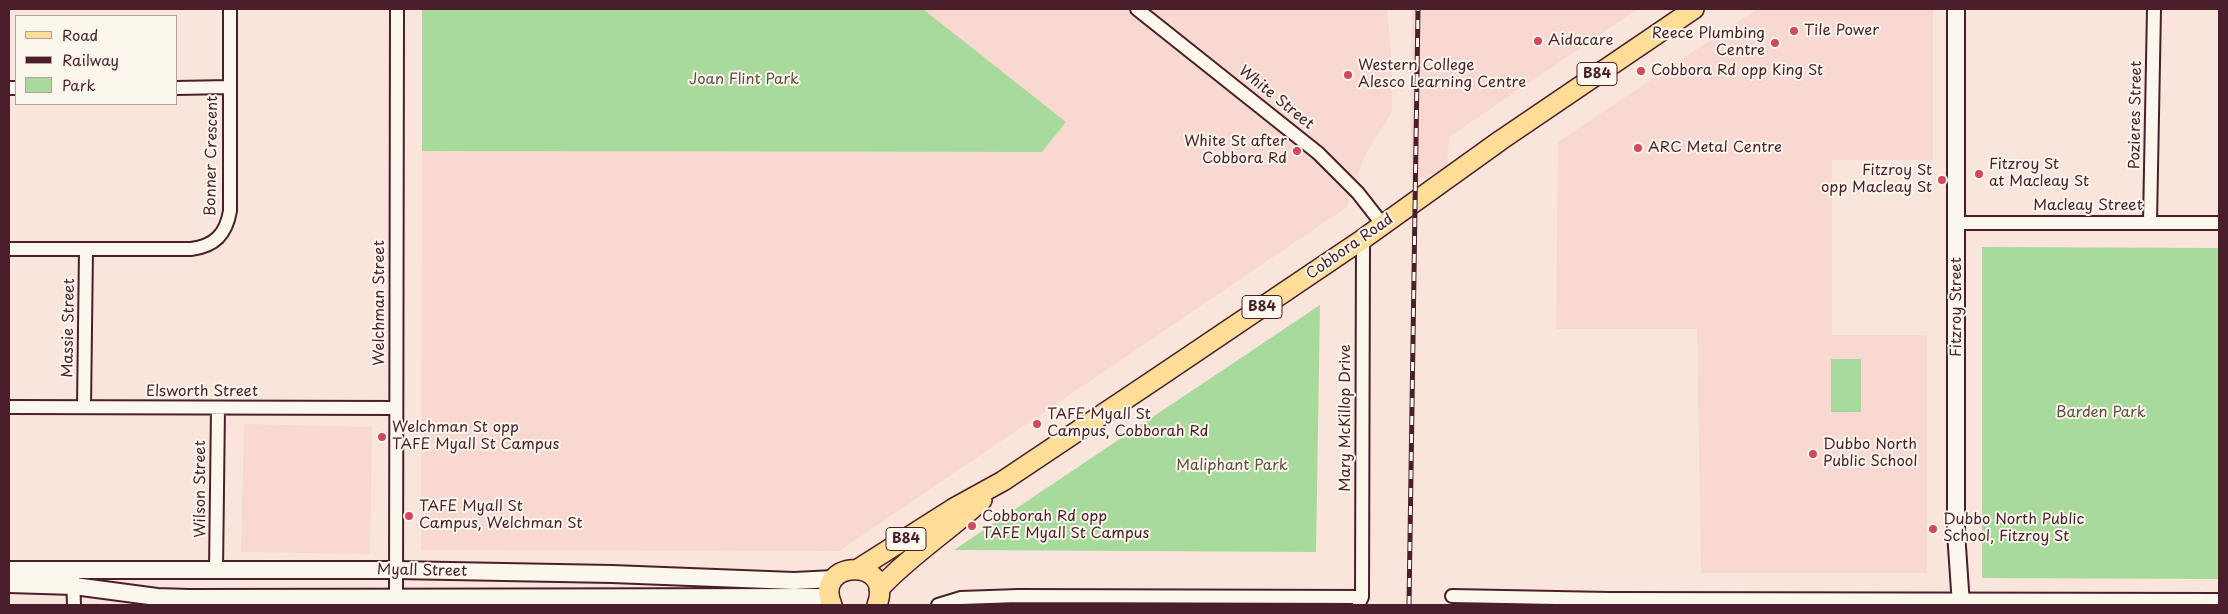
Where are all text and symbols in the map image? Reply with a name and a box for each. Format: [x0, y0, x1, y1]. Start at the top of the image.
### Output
legend [15, 15, 178, 105]
place label: Tile Power [1804, 22, 1879, 40]
text: Road [62, 23, 98, 46]
place label: Reece Plumbing Centre [1652, 25, 1765, 60]
marker: Tile Power [1788, 25, 1800, 37]
place label: Aidacare [1548, 32, 1613, 50]
marker: Aidacare [1532, 35, 1544, 47]
marker: Reece Plumbing Centre [1769, 37, 1781, 49]
text: Railway [62, 48, 119, 71]
place label: Western College Alesco Learning Centre [1358, 57, 1526, 92]
street label: Pozieres Street [2126, 61, 2146, 169]
street label: White Street [1235, 62, 1317, 134]
road number: B84 [1577, 62, 1617, 86]
place label: Cobbora Rd opp King St [1651, 62, 1823, 80]
marker: Cobbora Rd opp King St [1635, 65, 1647, 77]
marker: Western College Alesco Learning Centre [1342, 69, 1354, 81]
park label: Joan Flint Park [689, 71, 799, 89]
text: Park [62, 73, 96, 96]
street label: Bonner Crescent [202, 96, 222, 216]
place label: White St after Cobbora Rd [1184, 133, 1287, 168]
place label: ARC Metal Centre [1648, 139, 1782, 157]
marker: ARC Metal Centre [1632, 142, 1644, 154]
marker: White St after Cobbora Rd [1291, 145, 1303, 157]
place label: Fitzroy St at Macleay St [1989, 156, 2089, 191]
place label: Fitzroy St opp Macleay St [1821, 162, 1932, 197]
marker: Fitzroy St at Macleay St [1973, 168, 1985, 180]
marker: Fitzroy St opp Macleay St [1936, 174, 1948, 186]
street label: Macleay Street [2033, 197, 2143, 215]
street label: Cobbora Road [1303, 210, 1397, 284]
street label: Welchman Street [371, 240, 389, 366]
street label: Fitzroy Street [1948, 257, 1966, 357]
street label: Massie Street [59, 278, 79, 378]
road number: B84 [1242, 296, 1282, 318]
street label: Mary McKillop Drive [1337, 344, 1355, 492]
street label: Elsworth Street [146, 383, 258, 401]
park label: Barden Park [2056, 404, 2146, 422]
place label: TAFE Myall St Campus, Cobborah Rd [1047, 406, 1209, 441]
marker: TAFE Myall St Campus, Cobborah Rd [1031, 418, 1043, 430]
place label: Welchman St opp TAFE Myall St Campus [392, 419, 559, 454]
marker: Welchman St opp TAFE Myall St Campus [376, 431, 388, 443]
place label: Dubbo North Public School [1823, 436, 1918, 471]
street label: Wilson Street [192, 440, 210, 538]
marker: Dubbo North Public School [1807, 448, 1819, 460]
park label: Maliphant Park [1176, 457, 1288, 475]
place label: TAFE Myall St Campus, Welchman St [419, 498, 582, 533]
place label: Cobborah Rd opp TAFE Myall St Campus [982, 508, 1149, 543]
marker: TAFE Myall St Campus, Welchman St [403, 510, 415, 522]
place label: Dubbo North Public School, Fitzroy St [1943, 511, 2084, 546]
marker: Cobborah Rd opp TAFE Myall St Campus [966, 520, 978, 532]
marker: Dubbo North Public School, Fitzroy St [1927, 523, 1939, 535]
road number: B84 [886, 528, 926, 550]
street label: Myall Street [377, 561, 467, 581]

